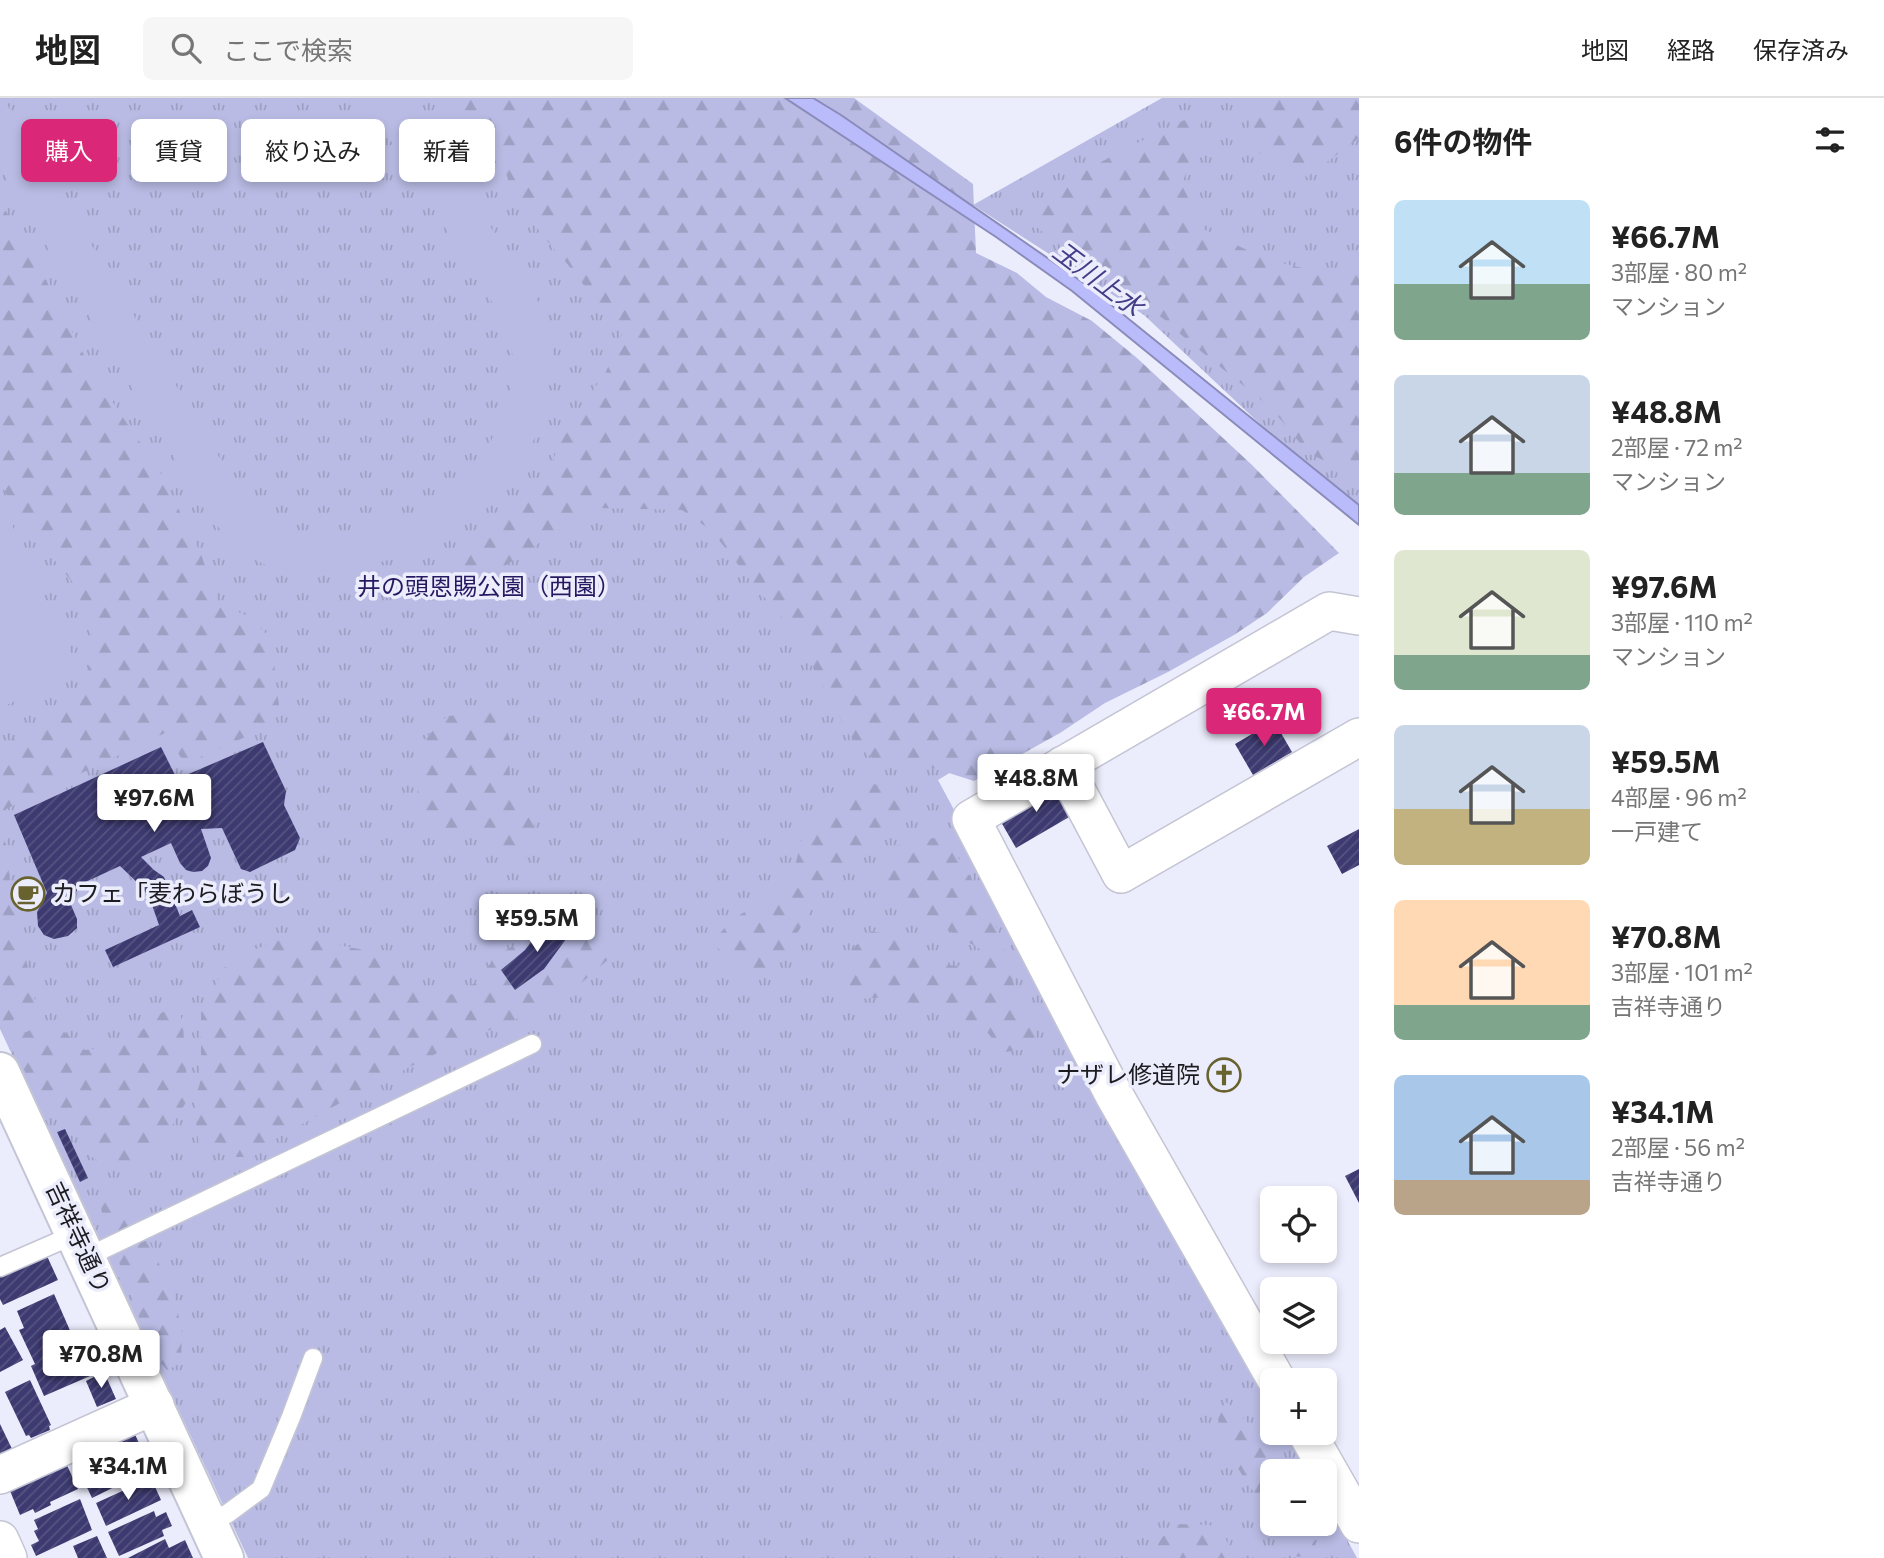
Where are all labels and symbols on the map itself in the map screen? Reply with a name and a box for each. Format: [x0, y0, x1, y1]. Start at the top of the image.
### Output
water label: 玉川上水 [1048, 234, 1152, 323]
park label: 井の頭恩賜公園（西園） [357, 571, 621, 600]
pin: ¥66.7M [1207, 688, 1321, 748]
pin: ¥48.8M [979, 754, 1093, 814]
pin: ¥97.6M [97, 774, 211, 834]
cafe icon: カフェ「麦わらぼうし [9, 875, 47, 913]
place label: カフェ「麦わらぼうし [52, 878, 292, 907]
pin: ¥59.5M [480, 894, 594, 954]
church icon: ナザレ修道院 [1205, 1056, 1243, 1094]
place label: ナザレ修道院 [1056, 1059, 1200, 1088]
street label: 吉祥寺通り [41, 1177, 118, 1298]
pin: ¥70.8M [44, 1330, 158, 1390]
pin: ¥34.1M [71, 1442, 185, 1502]

